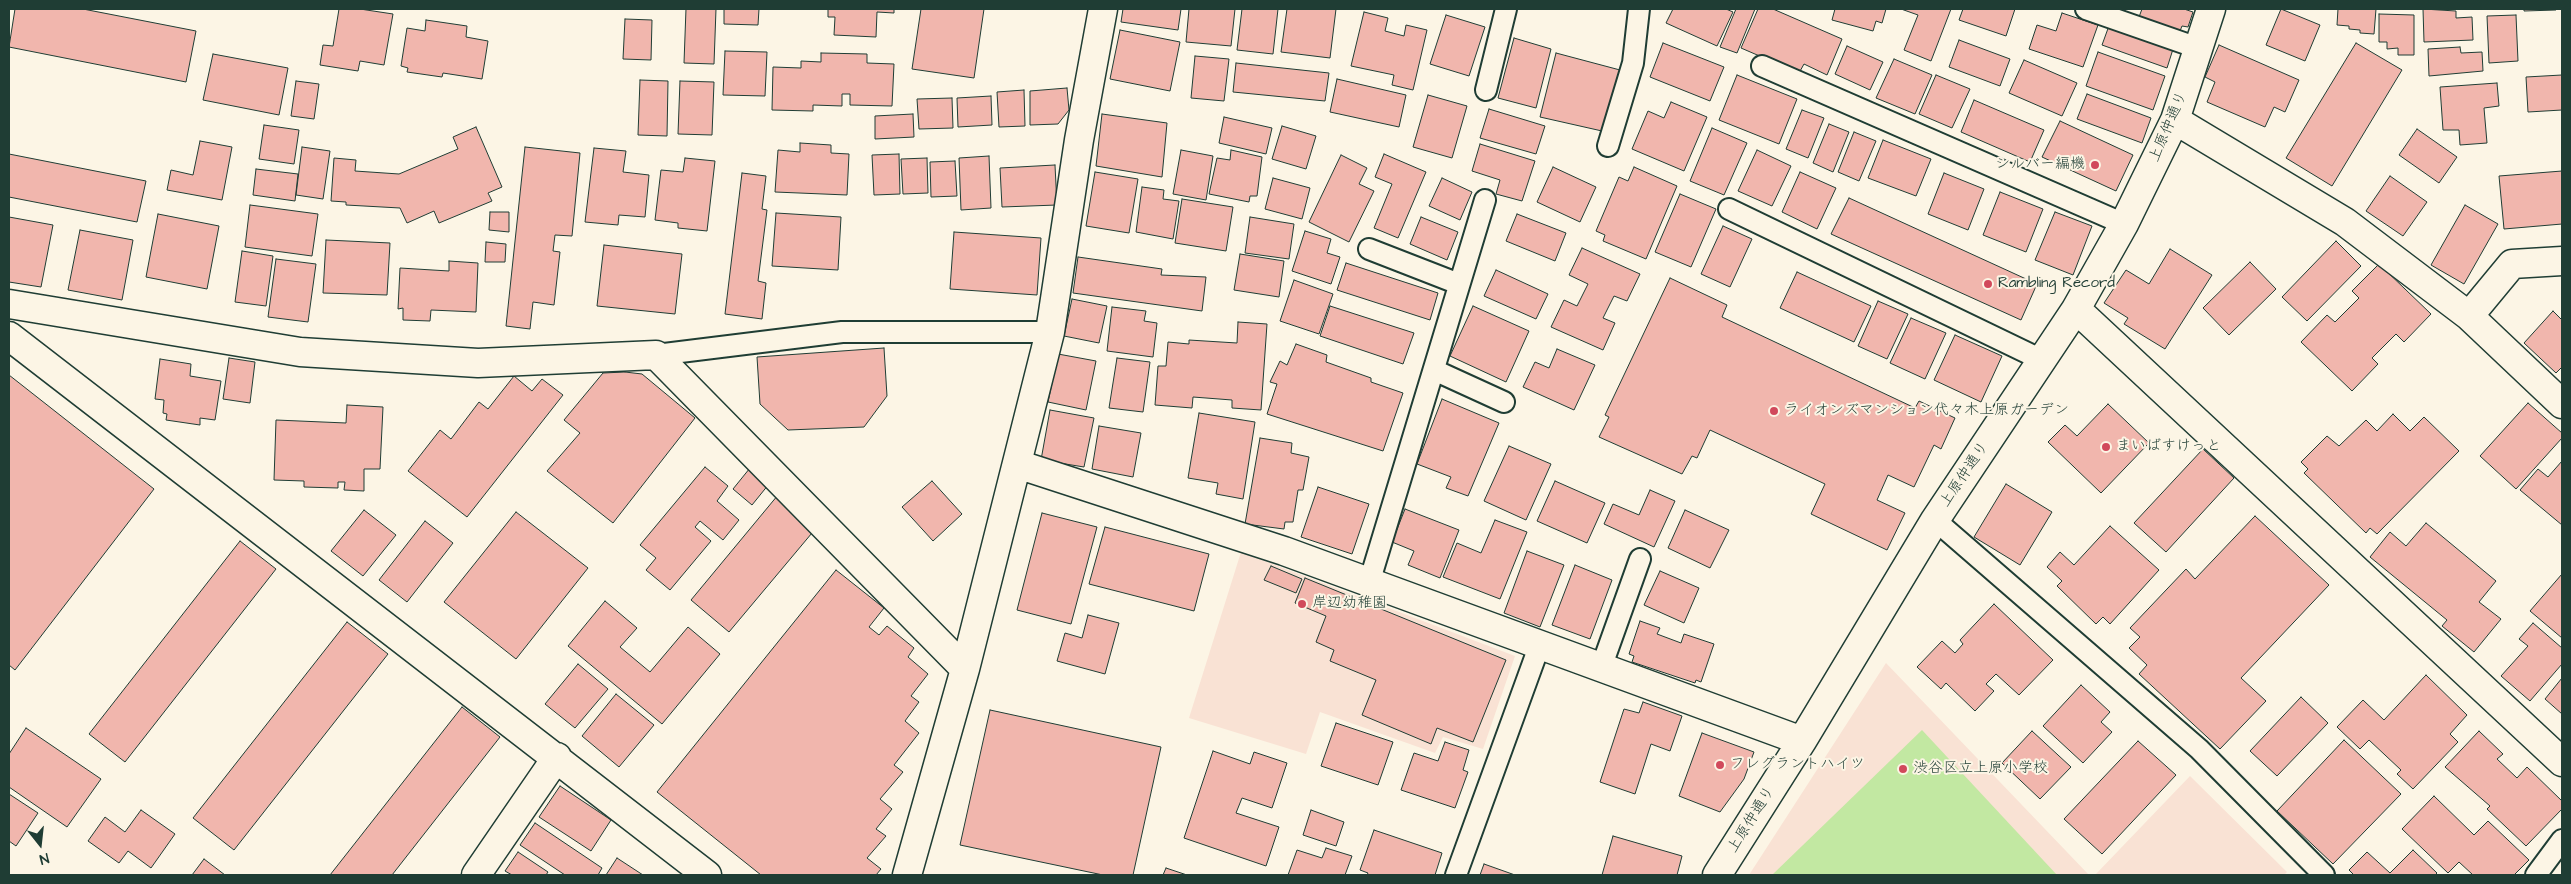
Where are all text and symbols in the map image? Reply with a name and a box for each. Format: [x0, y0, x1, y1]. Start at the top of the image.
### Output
street label: 上原仲通り [2146, 89, 2192, 165]
place label: シルバー編機 [1995, 156, 2085, 174]
marker: シルバー編機 [2089, 159, 2101, 171]
place label: Rambling Record [1998, 275, 2115, 293]
marker: Rambling Record [1982, 278, 1994, 290]
place label: ライオンズマンション代々木上原ガーデン [1784, 402, 2069, 420]
marker: ライオンズマンション代々木上原ガーデン [1768, 405, 1780, 417]
place label: まいばすけっと [2116, 438, 2221, 456]
street label: 上原仲通り [1937, 439, 1993, 511]
marker: まいばすけっと [2100, 441, 2112, 453]
place label: 岸辺幼稚園 [1312, 595, 1387, 613]
marker: 岸辺幼稚園 [1296, 598, 1308, 610]
place label: フレグラントハイツ [1730, 756, 1865, 774]
marker: フレグラントハイツ [1714, 759, 1726, 771]
place label: 渋谷区立上原小学校 [1913, 760, 2048, 778]
marker: 渋谷区立上原小学校 [1897, 763, 1909, 775]
street label: 上原仲通り [1724, 783, 1780, 857]
north arrow [15, 819, 65, 869]
text: N [37, 848, 51, 869]

